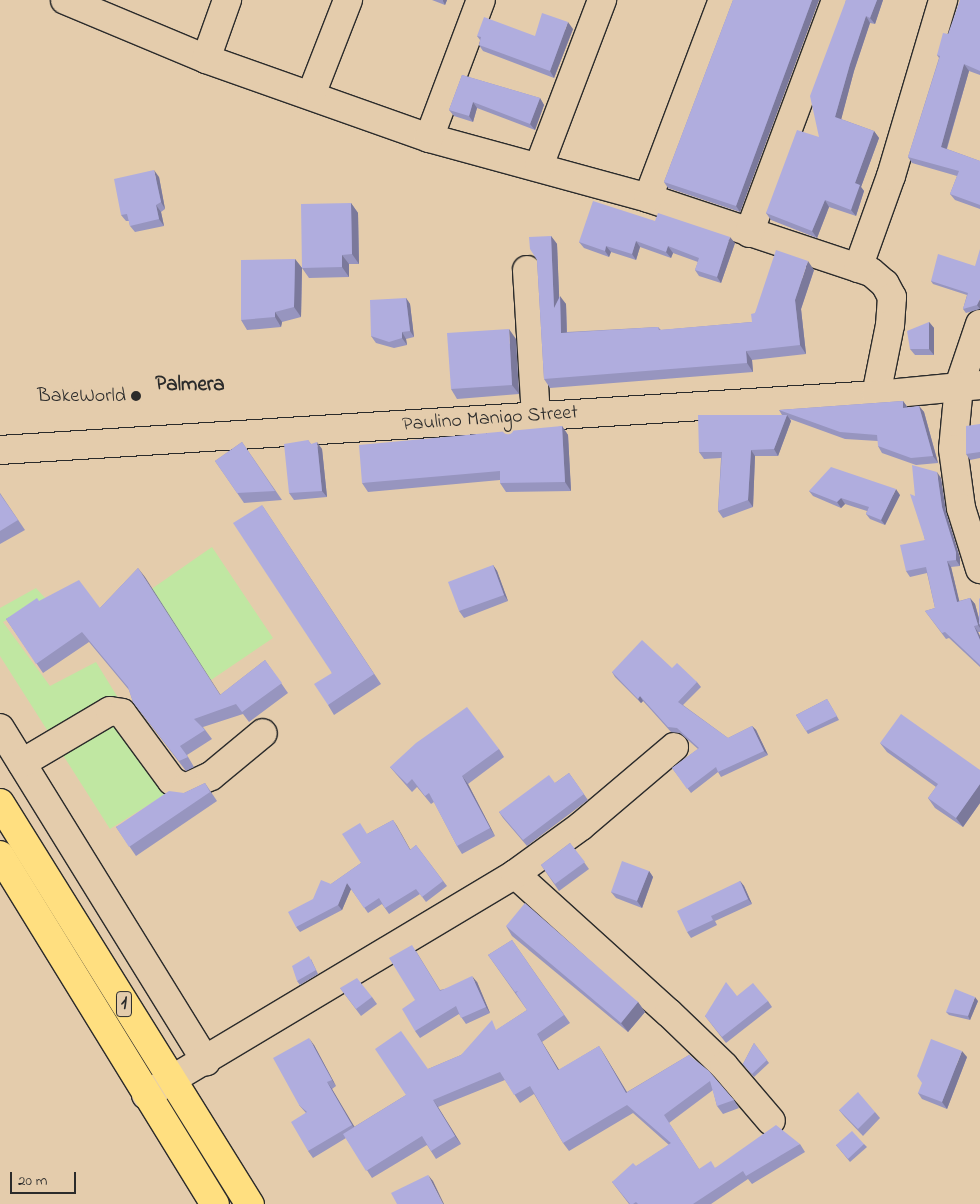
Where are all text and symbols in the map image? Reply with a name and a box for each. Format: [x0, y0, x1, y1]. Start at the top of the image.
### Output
district label: Palmera [155, 372, 225, 398]
place label: BakeWorld [37, 384, 126, 408]
marker: BakeWorld [130, 390, 142, 402]
street label: Paulino Manigo Street [401, 401, 579, 437]
road number: 1 [115, 988, 133, 1021]
scale bar [12, 1162, 79, 1194]
text: 20 m [18, 1170, 47, 1192]

